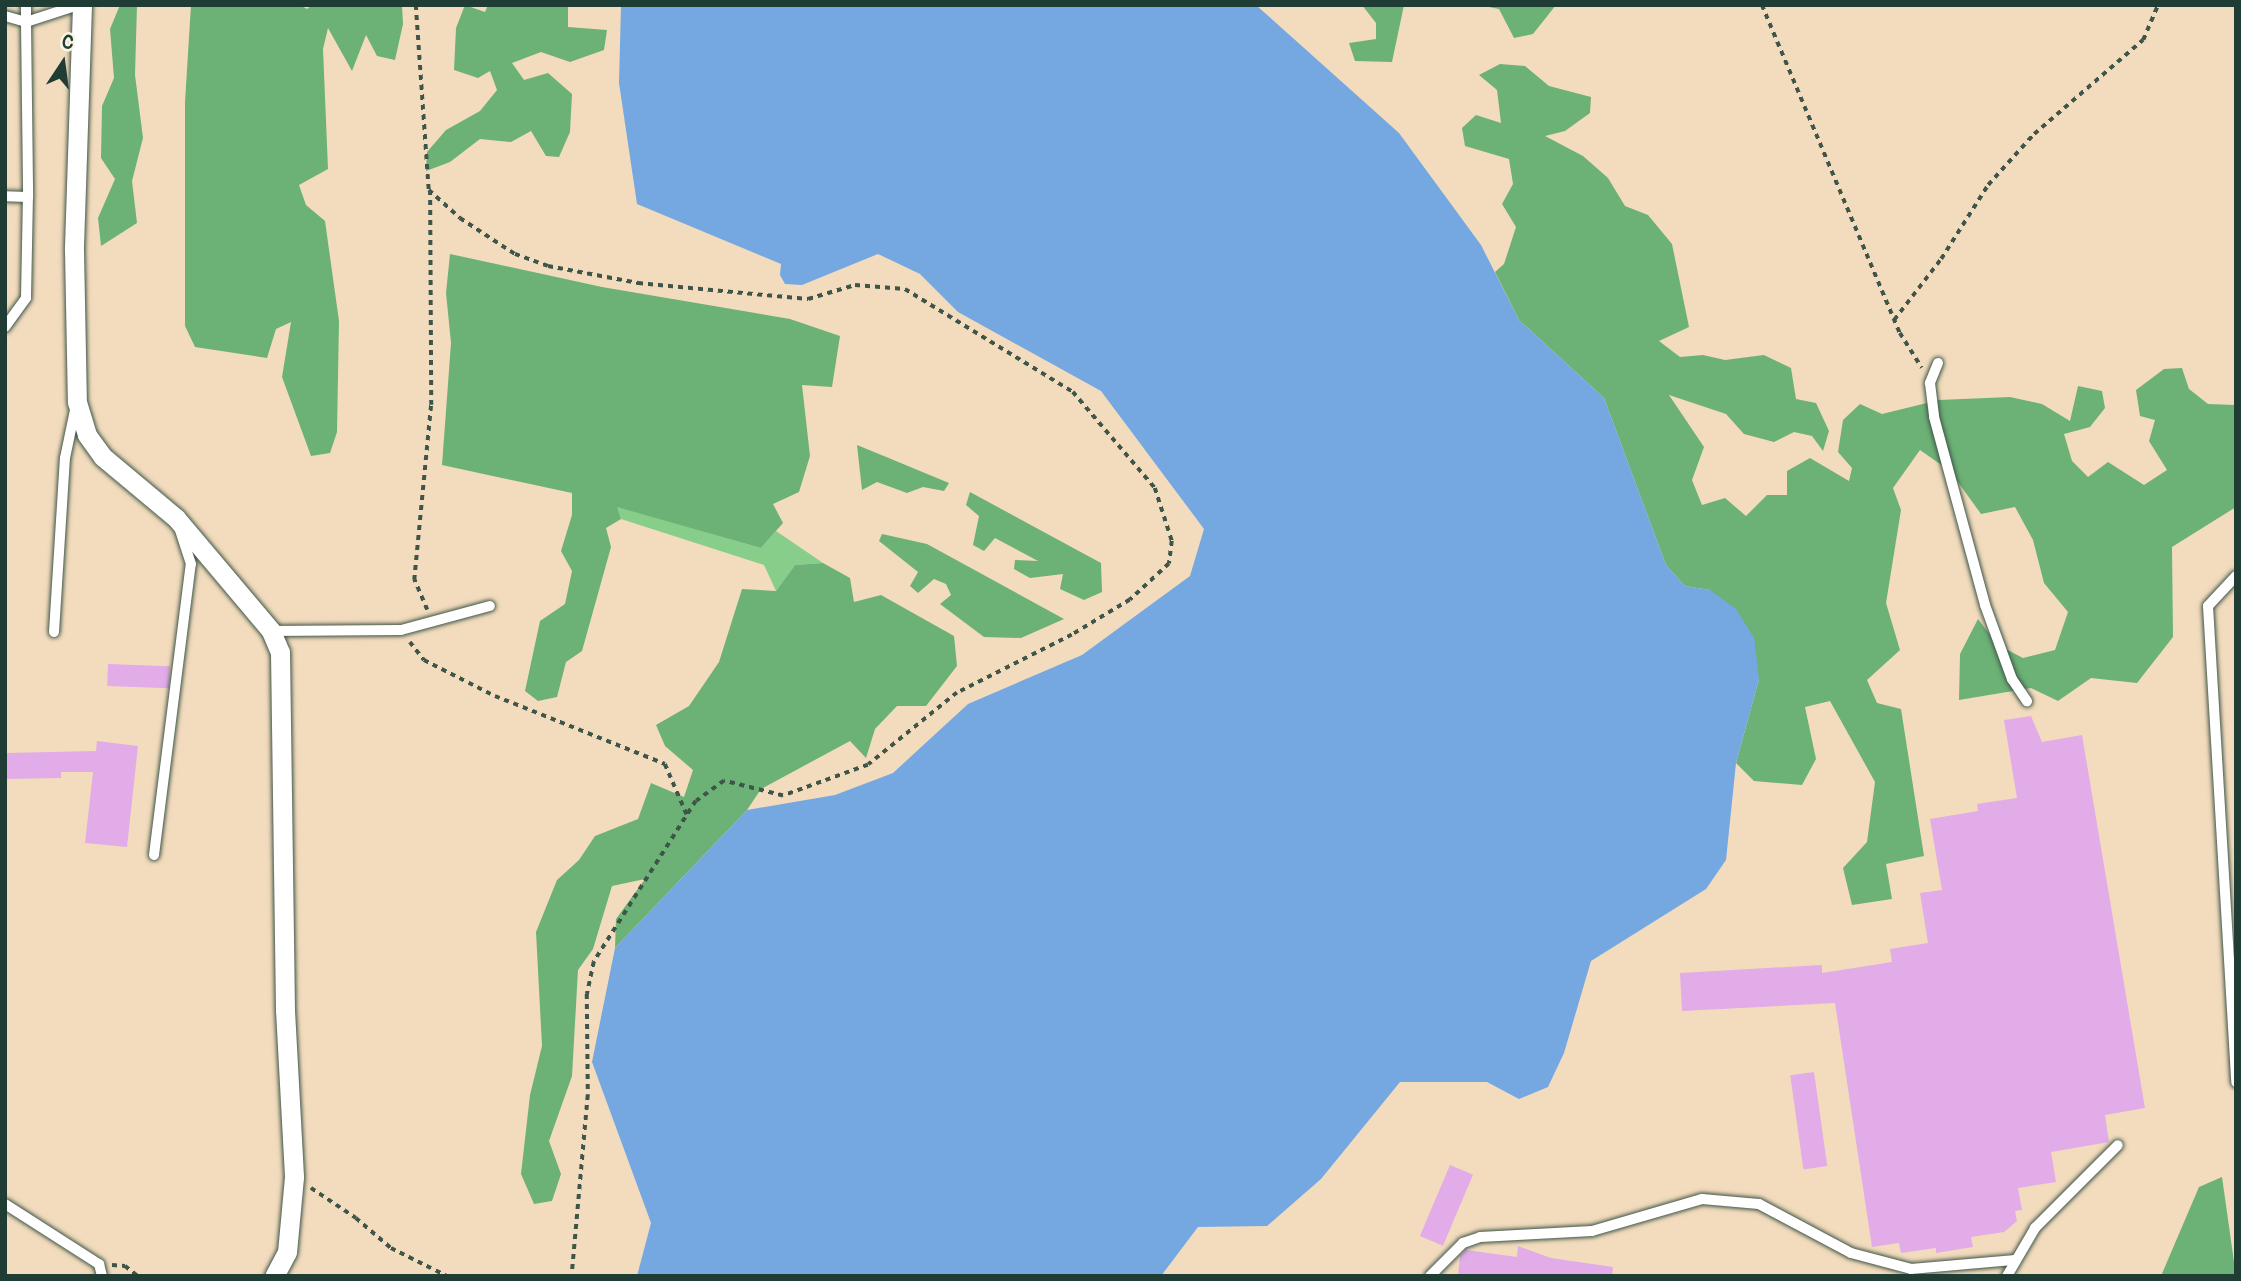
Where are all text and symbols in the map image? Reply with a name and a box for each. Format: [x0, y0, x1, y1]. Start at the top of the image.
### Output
north arrow [28, 28, 98, 98]
text: С [59, 30, 76, 56]

